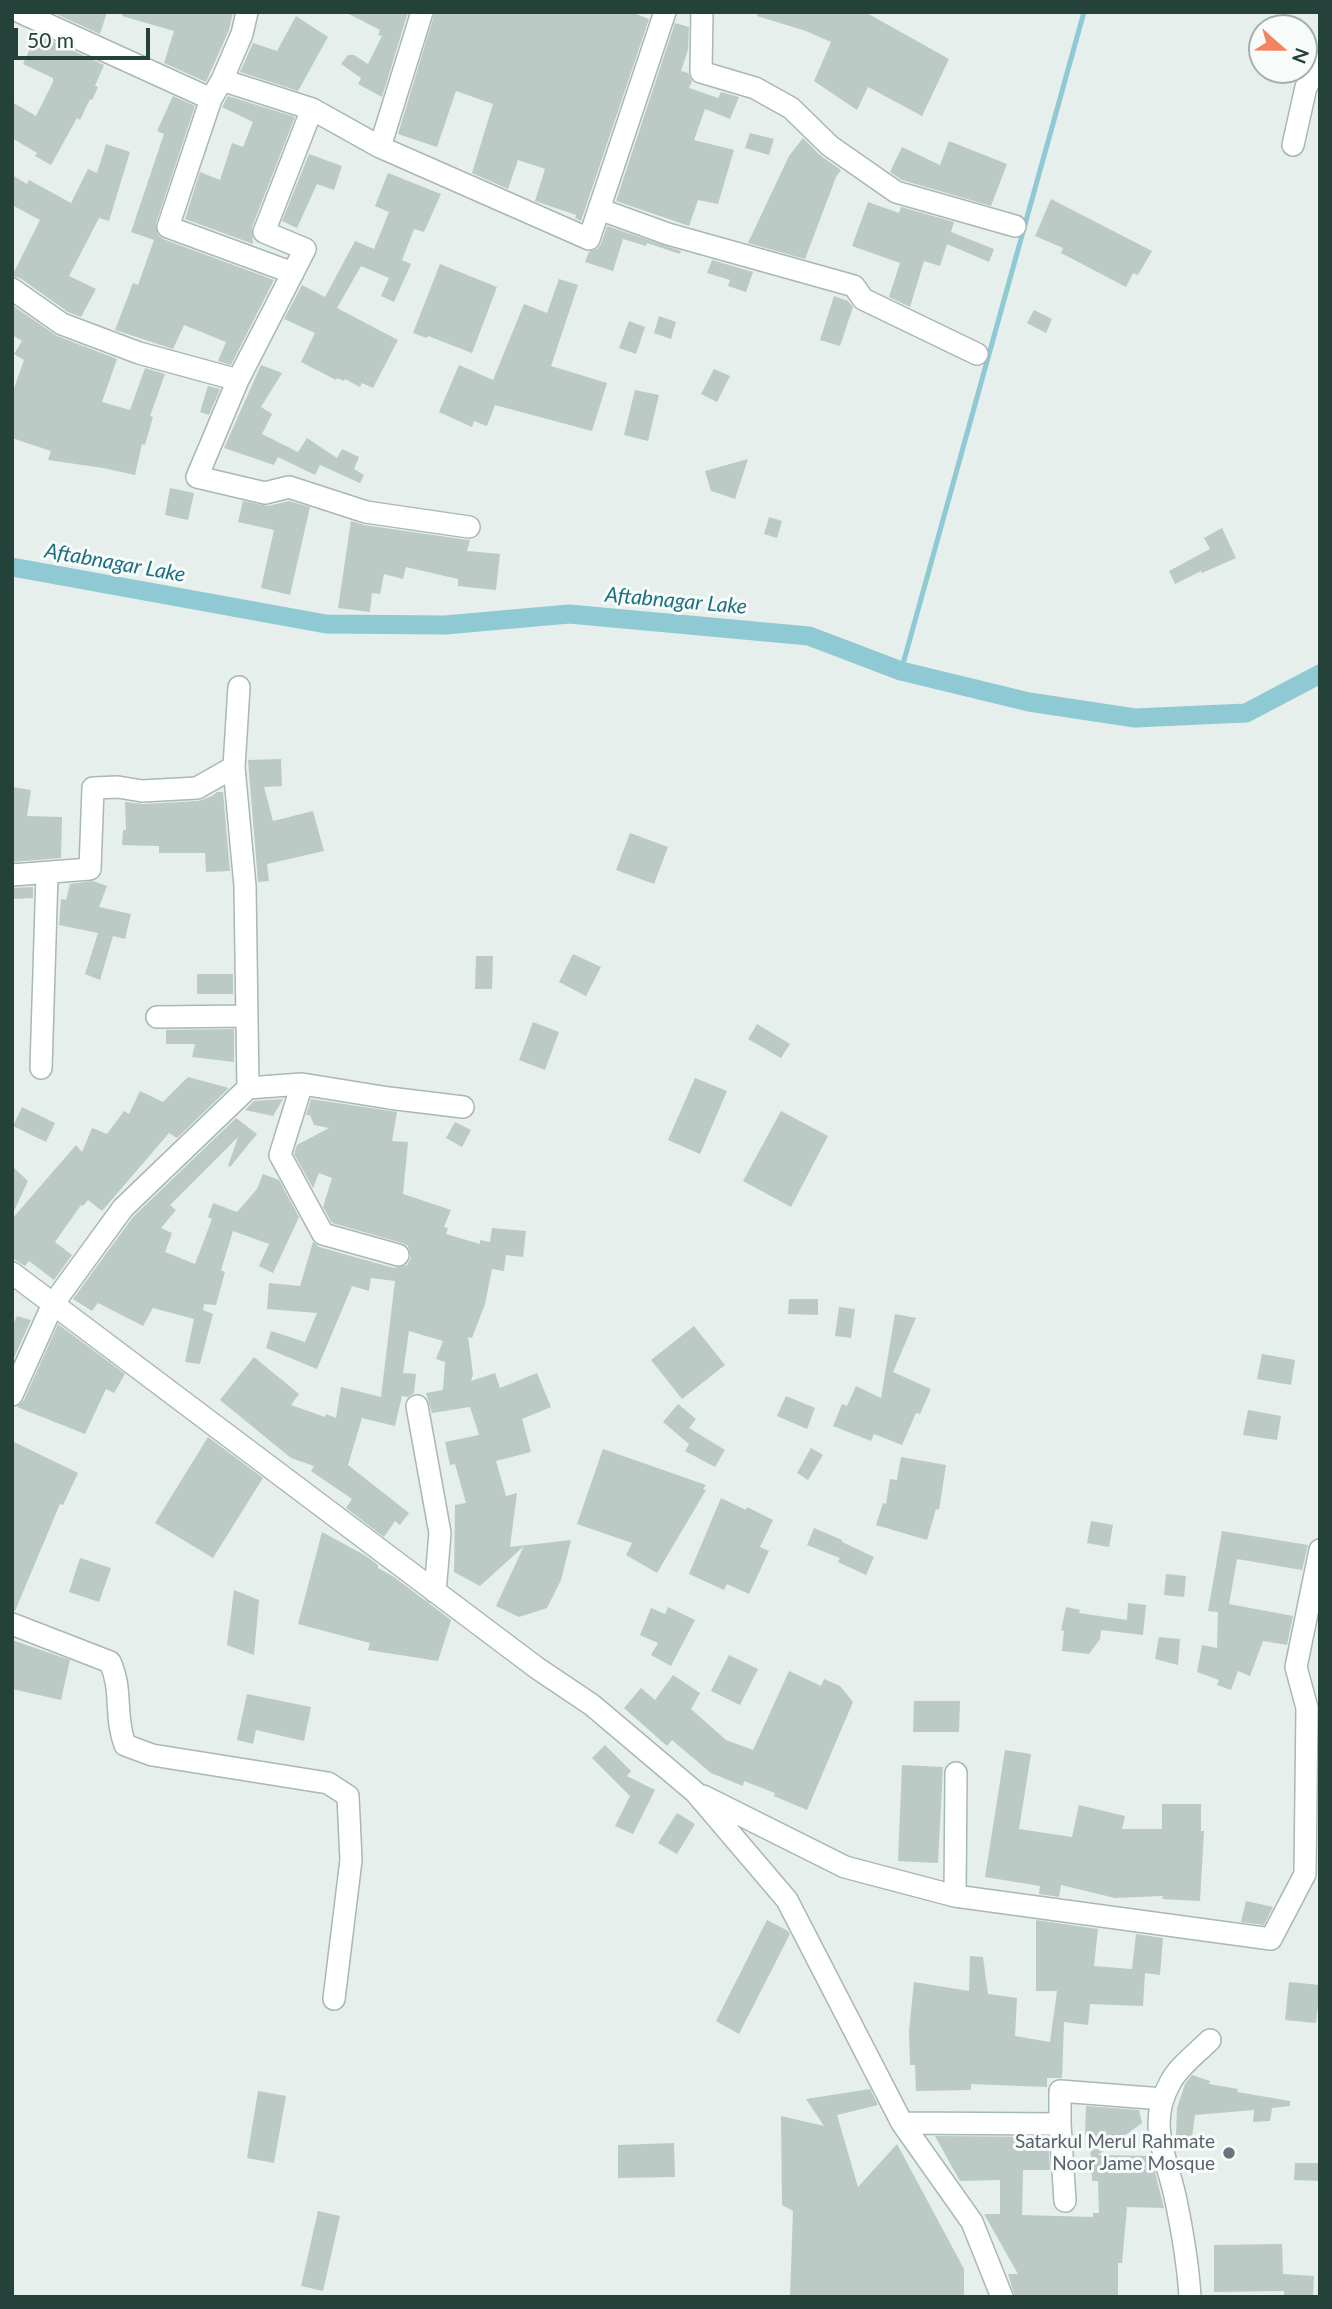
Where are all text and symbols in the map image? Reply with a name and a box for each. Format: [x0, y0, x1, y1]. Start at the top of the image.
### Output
scale bar [18, 14, 154, 58]
north arrow [1248, 14, 1318, 84]
text: 50 m [27, 27, 74, 52]
text: N [1288, 45, 1315, 67]
water label: Aftabnagar Lake [43, 538, 187, 588]
water label: Aftabnagar Lake [604, 582, 748, 620]
place label: Satarkul Merul Rahmate Noor Jame Mosque [1015, 2131, 1215, 2175]
marker: Satarkul Merul Rahmate Noor Jame Mosque [1221, 2145, 1237, 2161]

